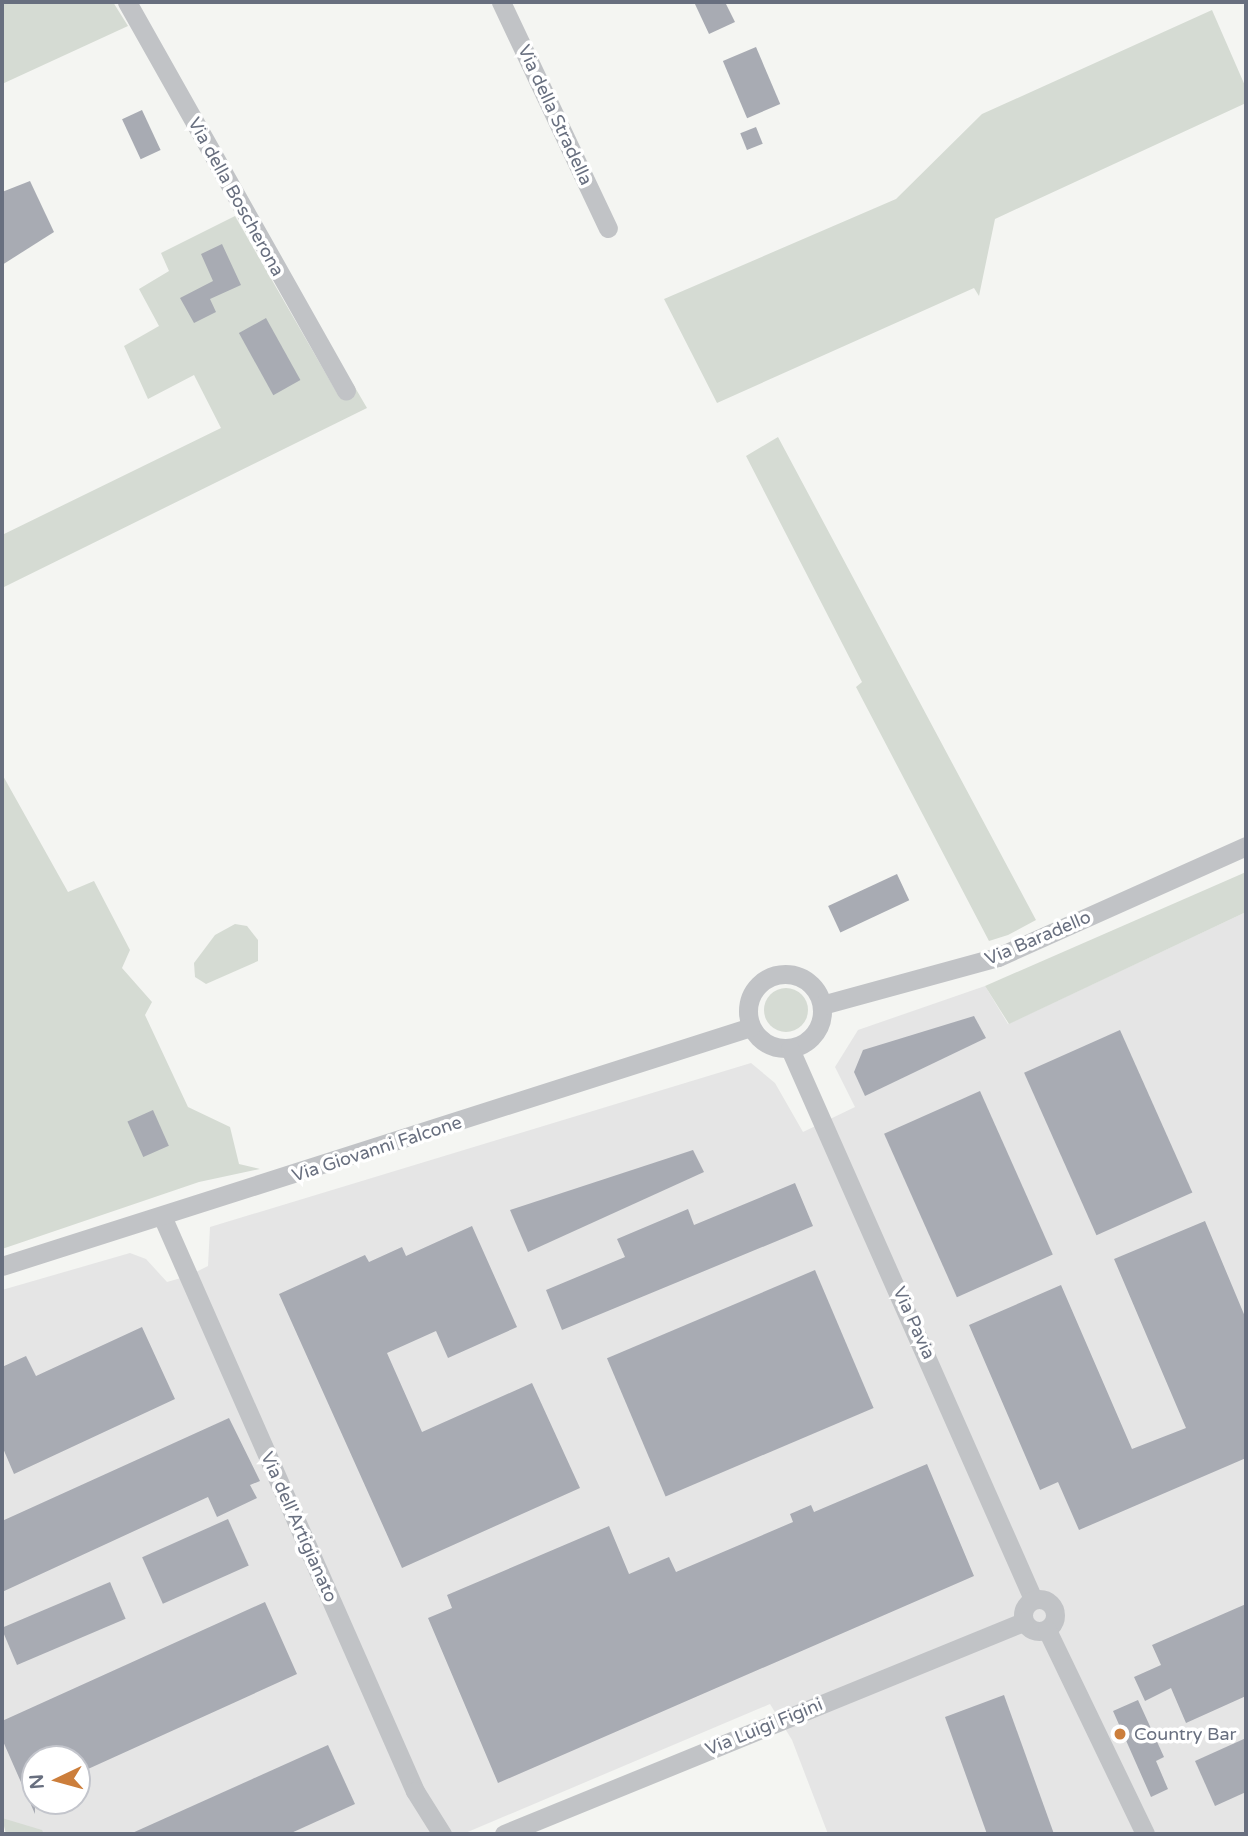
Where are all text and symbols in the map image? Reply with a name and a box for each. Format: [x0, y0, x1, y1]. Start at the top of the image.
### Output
street label: Via della Stradella [513, 42, 597, 188]
street label: Via della Boscherona [183, 114, 289, 280]
street label: Via Baradello [982, 906, 1094, 970]
street label: Via Giovanni Falcone [290, 1111, 464, 1187]
street label: Via Pavia [888, 1283, 940, 1363]
street label: Via dell'Artigianato [256, 1449, 342, 1605]
street label: Via Luigi Figini [702, 1694, 826, 1760]
place label: Country Bar [1134, 1723, 1236, 1745]
marker: Country Bar [1112, 1726, 1128, 1742]
north arrow [21, 1745, 91, 1815]
text: N [25, 1773, 49, 1790]

